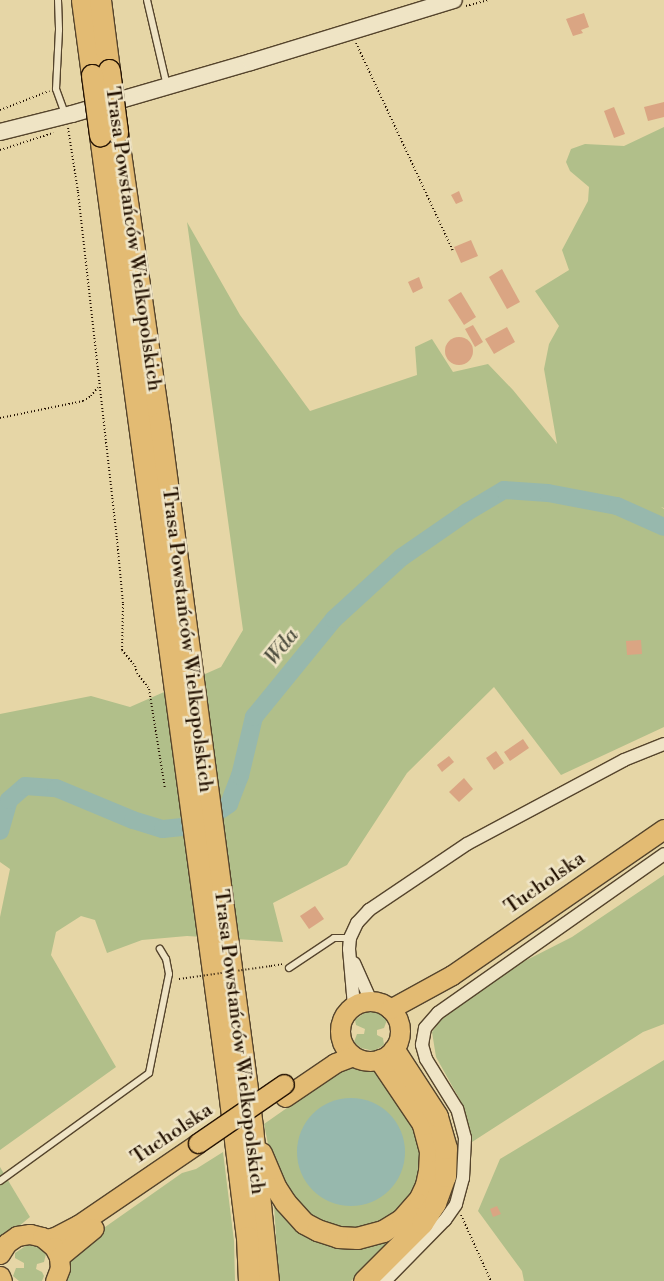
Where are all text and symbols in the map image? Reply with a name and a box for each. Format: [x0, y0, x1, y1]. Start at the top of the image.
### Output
street label: Trasa Powstańców Wielkopolskich [100, 85, 166, 393]
street label: Trasa Powstańców Wielkopolskich [156, 486, 218, 794]
water label: Wda [260, 624, 304, 670]
street label: Tucholska [500, 847, 590, 919]
street label: Trasa Powstańców Wielkopolskich [208, 888, 270, 1196]
street label: Tucholska [127, 1098, 217, 1170]

